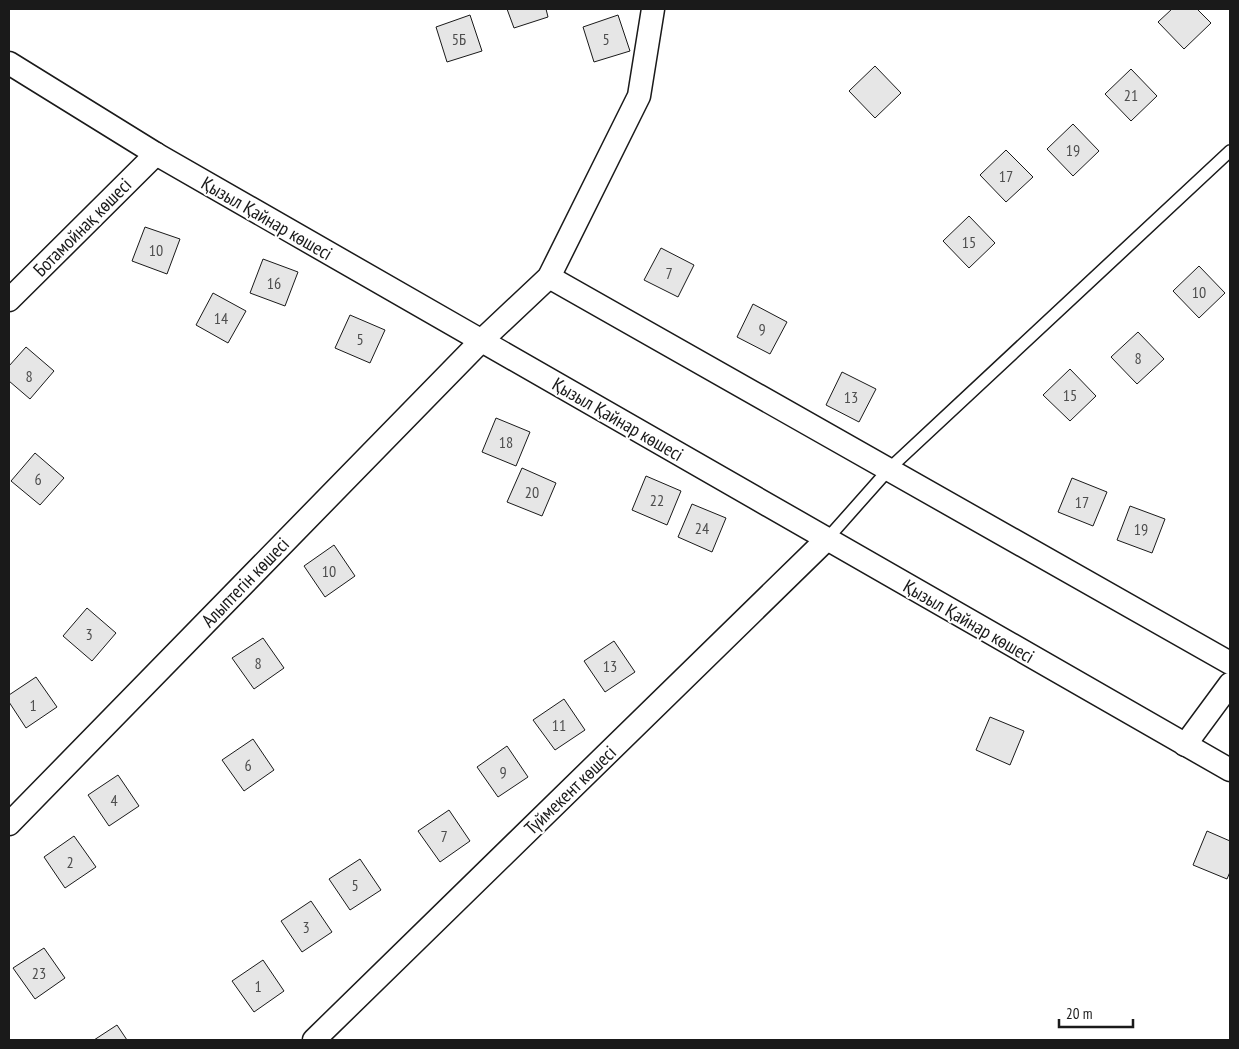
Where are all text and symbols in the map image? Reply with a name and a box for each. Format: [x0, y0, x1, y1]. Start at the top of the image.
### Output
house number: 5Б [452, 29, 466, 49]
house number: 5 [602, 29, 610, 49]
house number: 21 [1124, 85, 1138, 105]
house number: 19 [1066, 140, 1080, 160]
house number: 17 [999, 166, 1013, 186]
street label: Қызыл Қайнар көшесі [197, 171, 337, 265]
street label: Ботамойнақ көшесі [28, 173, 136, 281]
house number: 15 [962, 232, 976, 252]
house number: 10 [149, 240, 163, 260]
house number: 7 [665, 263, 673, 283]
house number: 16 [267, 273, 281, 293]
house number: 10 [1192, 282, 1206, 302]
house number: 14 [214, 308, 228, 328]
house number: 9 [758, 319, 766, 339]
house number: 5 [356, 329, 364, 349]
house number: 8 [1134, 348, 1142, 368]
house number: 8 [25, 366, 33, 386]
street label: Қызыл Қайнар көшесі [548, 372, 688, 466]
house number: 15 [1063, 385, 1077, 405]
house number: 13 [844, 387, 858, 407]
house number: 18 [499, 432, 513, 452]
house number: 6 [34, 469, 42, 489]
house number: 20 [525, 482, 539, 502]
house number: 22 [650, 490, 664, 510]
house number: 17 [1075, 492, 1089, 512]
house number: 24 [695, 518, 709, 538]
house number: 19 [1134, 519, 1148, 539]
street label: Алыптегін көшесі [196, 532, 294, 632]
house number: 10 [322, 561, 336, 581]
street label: Қызыл Қайнар көшесі [899, 574, 1039, 668]
house number: 3 [85, 624, 93, 644]
house number: 8 [254, 653, 262, 673]
house number: 13 [603, 656, 617, 676]
house number: 1 [29, 695, 37, 715]
house number: 11 [552, 715, 566, 735]
street label: Түймекент көшесі [519, 740, 621, 840]
house number: 6 [244, 755, 252, 775]
house number: 9 [499, 762, 507, 782]
house number: 4 [110, 790, 118, 810]
house number: 7 [440, 826, 448, 846]
house number: 2 [66, 852, 74, 872]
house number: 5 [351, 875, 359, 895]
house number: 3 [302, 917, 310, 937]
house number: 23 [32, 963, 46, 983]
house number: 1 [254, 976, 262, 996]
scale bar [1059, 996, 1133, 1028]
text: 20 m [1066, 1004, 1092, 1023]

